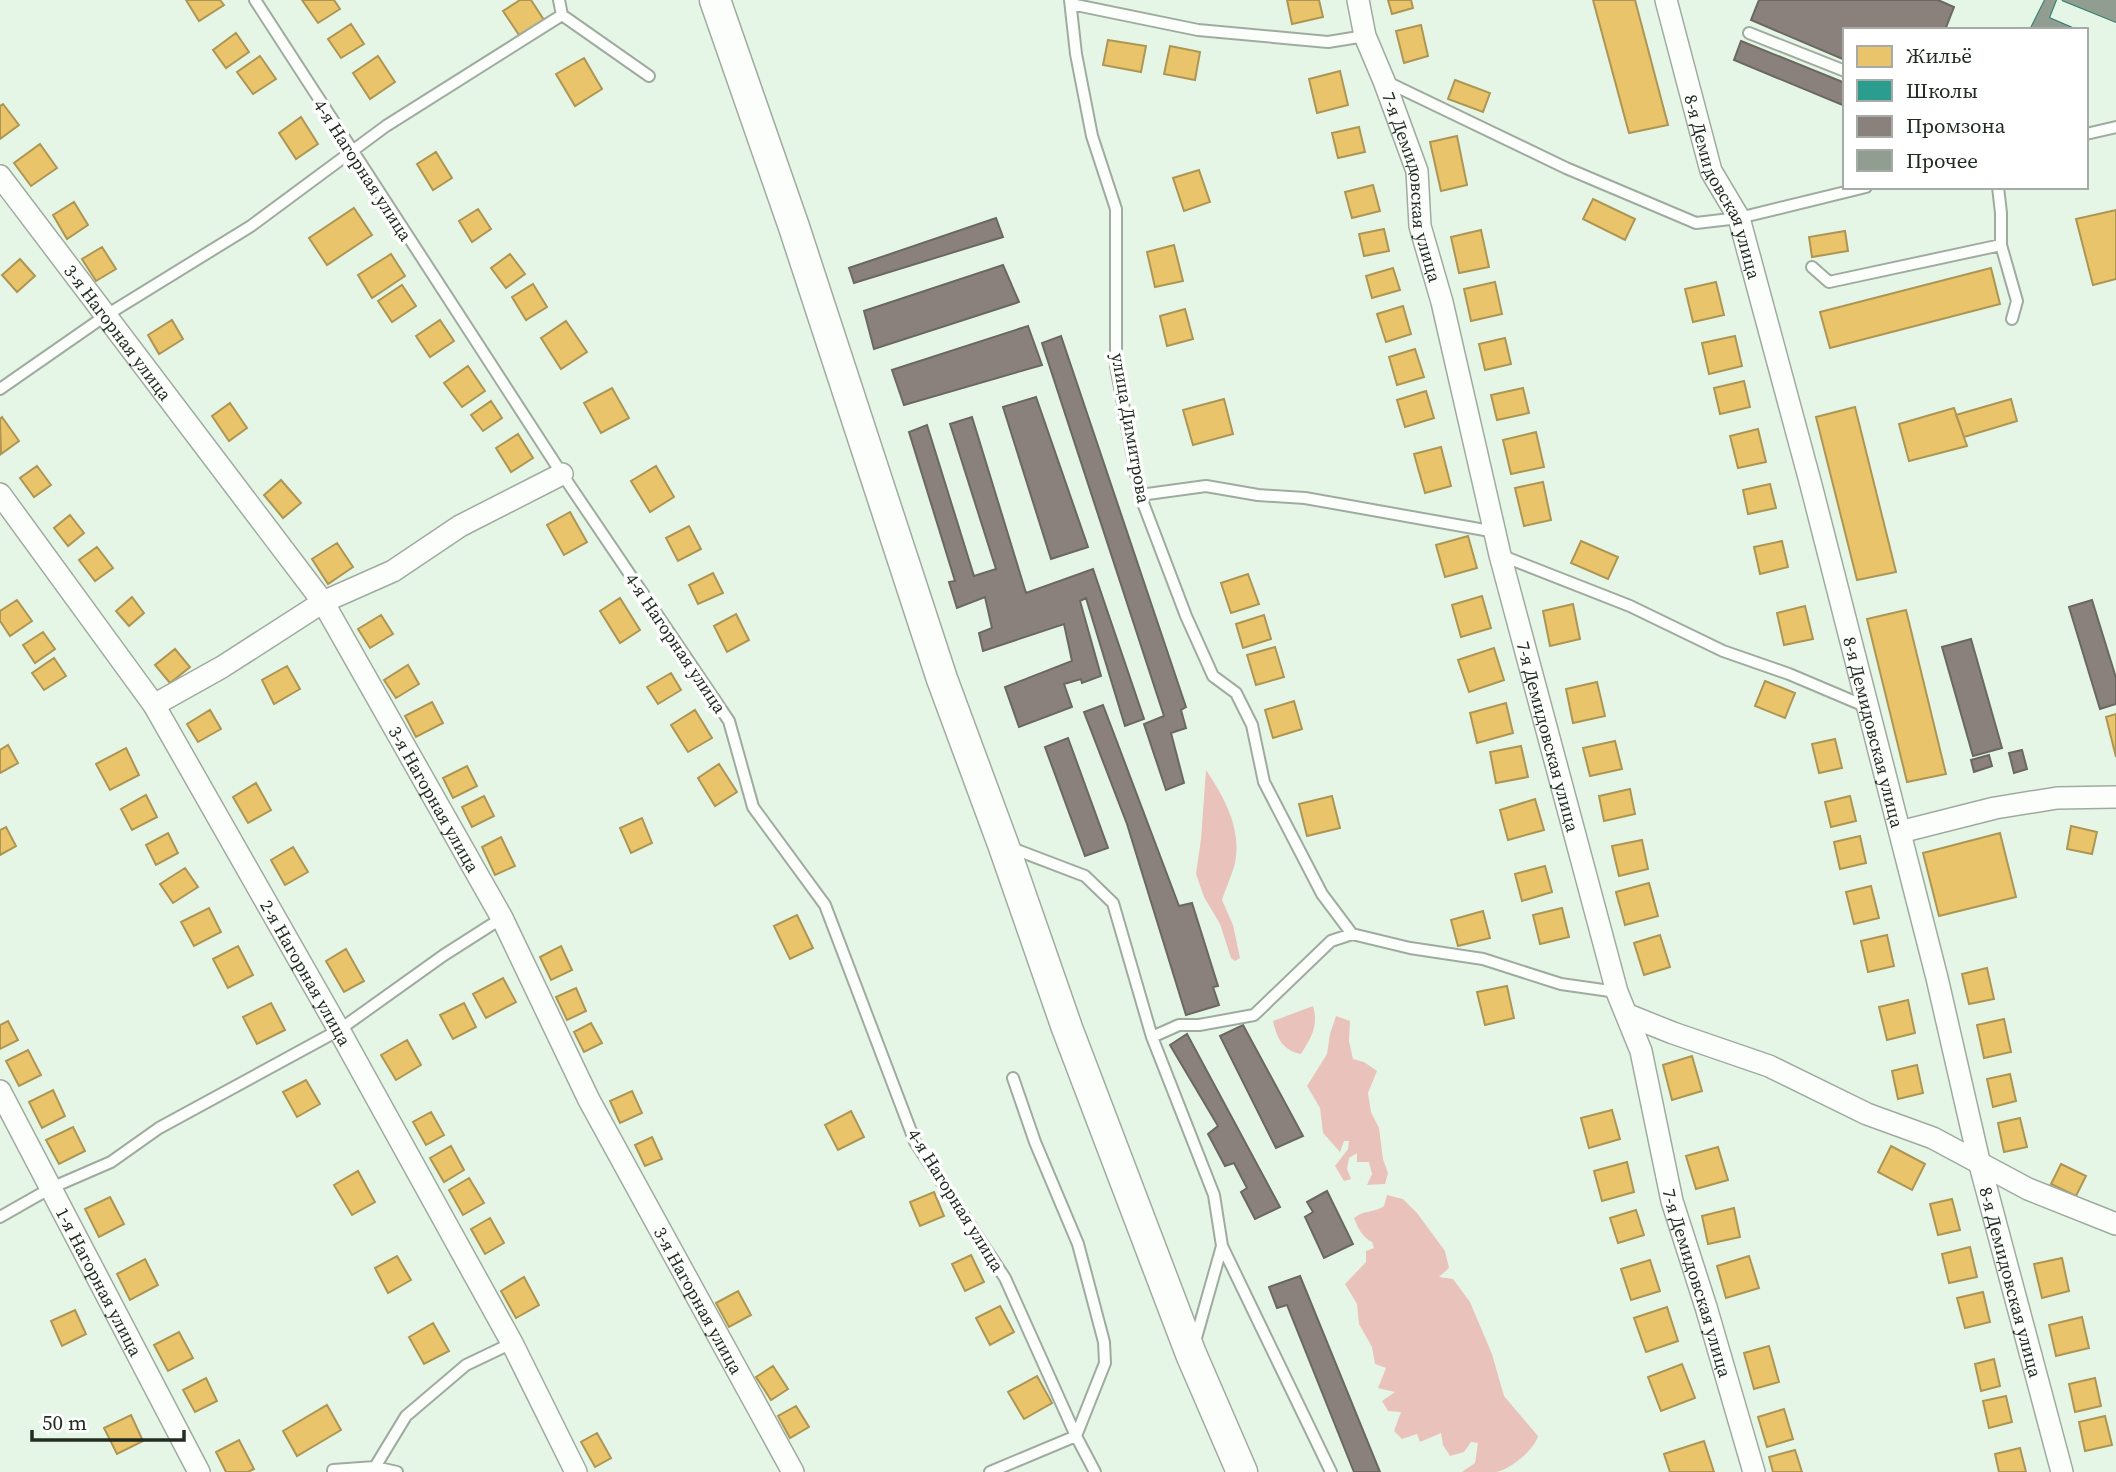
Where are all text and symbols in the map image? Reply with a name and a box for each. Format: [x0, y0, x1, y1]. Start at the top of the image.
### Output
legend [1843, 28, 2088, 189]
text: Жильё [1906, 41, 1972, 70]
text: Школы [1906, 76, 1978, 105]
street label: 7-я Демидовская улица [1377, 88, 1448, 286]
street label: 8-я Демидовская улица [1679, 91, 1768, 282]
street label: 4-я Нагорная улица [308, 94, 419, 246]
text: Промзона [1906, 111, 2006, 140]
text: Прочее [1906, 146, 1978, 175]
street label: 3-я Нагорная улица [59, 259, 179, 406]
street label: улица Димитрова [1105, 351, 1157, 506]
street label: 4-я Нагорная улица [620, 568, 733, 719]
street label: 8-я Демидовская улица [1838, 634, 1911, 831]
street label: 7-я Демидовская улица [1511, 638, 1586, 835]
street label: 3-я Нагорная улица [383, 721, 486, 877]
street label: 2-я Нагорная улица [255, 895, 358, 1051]
street label: 4-я Нагорная улица [902, 1124, 1011, 1277]
street label: 8-я Демидовская улица [1974, 1184, 2049, 1381]
street label: 7-я Демидовская улица [1657, 1186, 1738, 1381]
street label: 1-я Нагорная улица [50, 1203, 149, 1361]
street label: 3-я Нагорная улица [648, 1222, 750, 1379]
scale bar [32, 1398, 184, 1442]
text: 50 m [42, 1408, 87, 1437]

